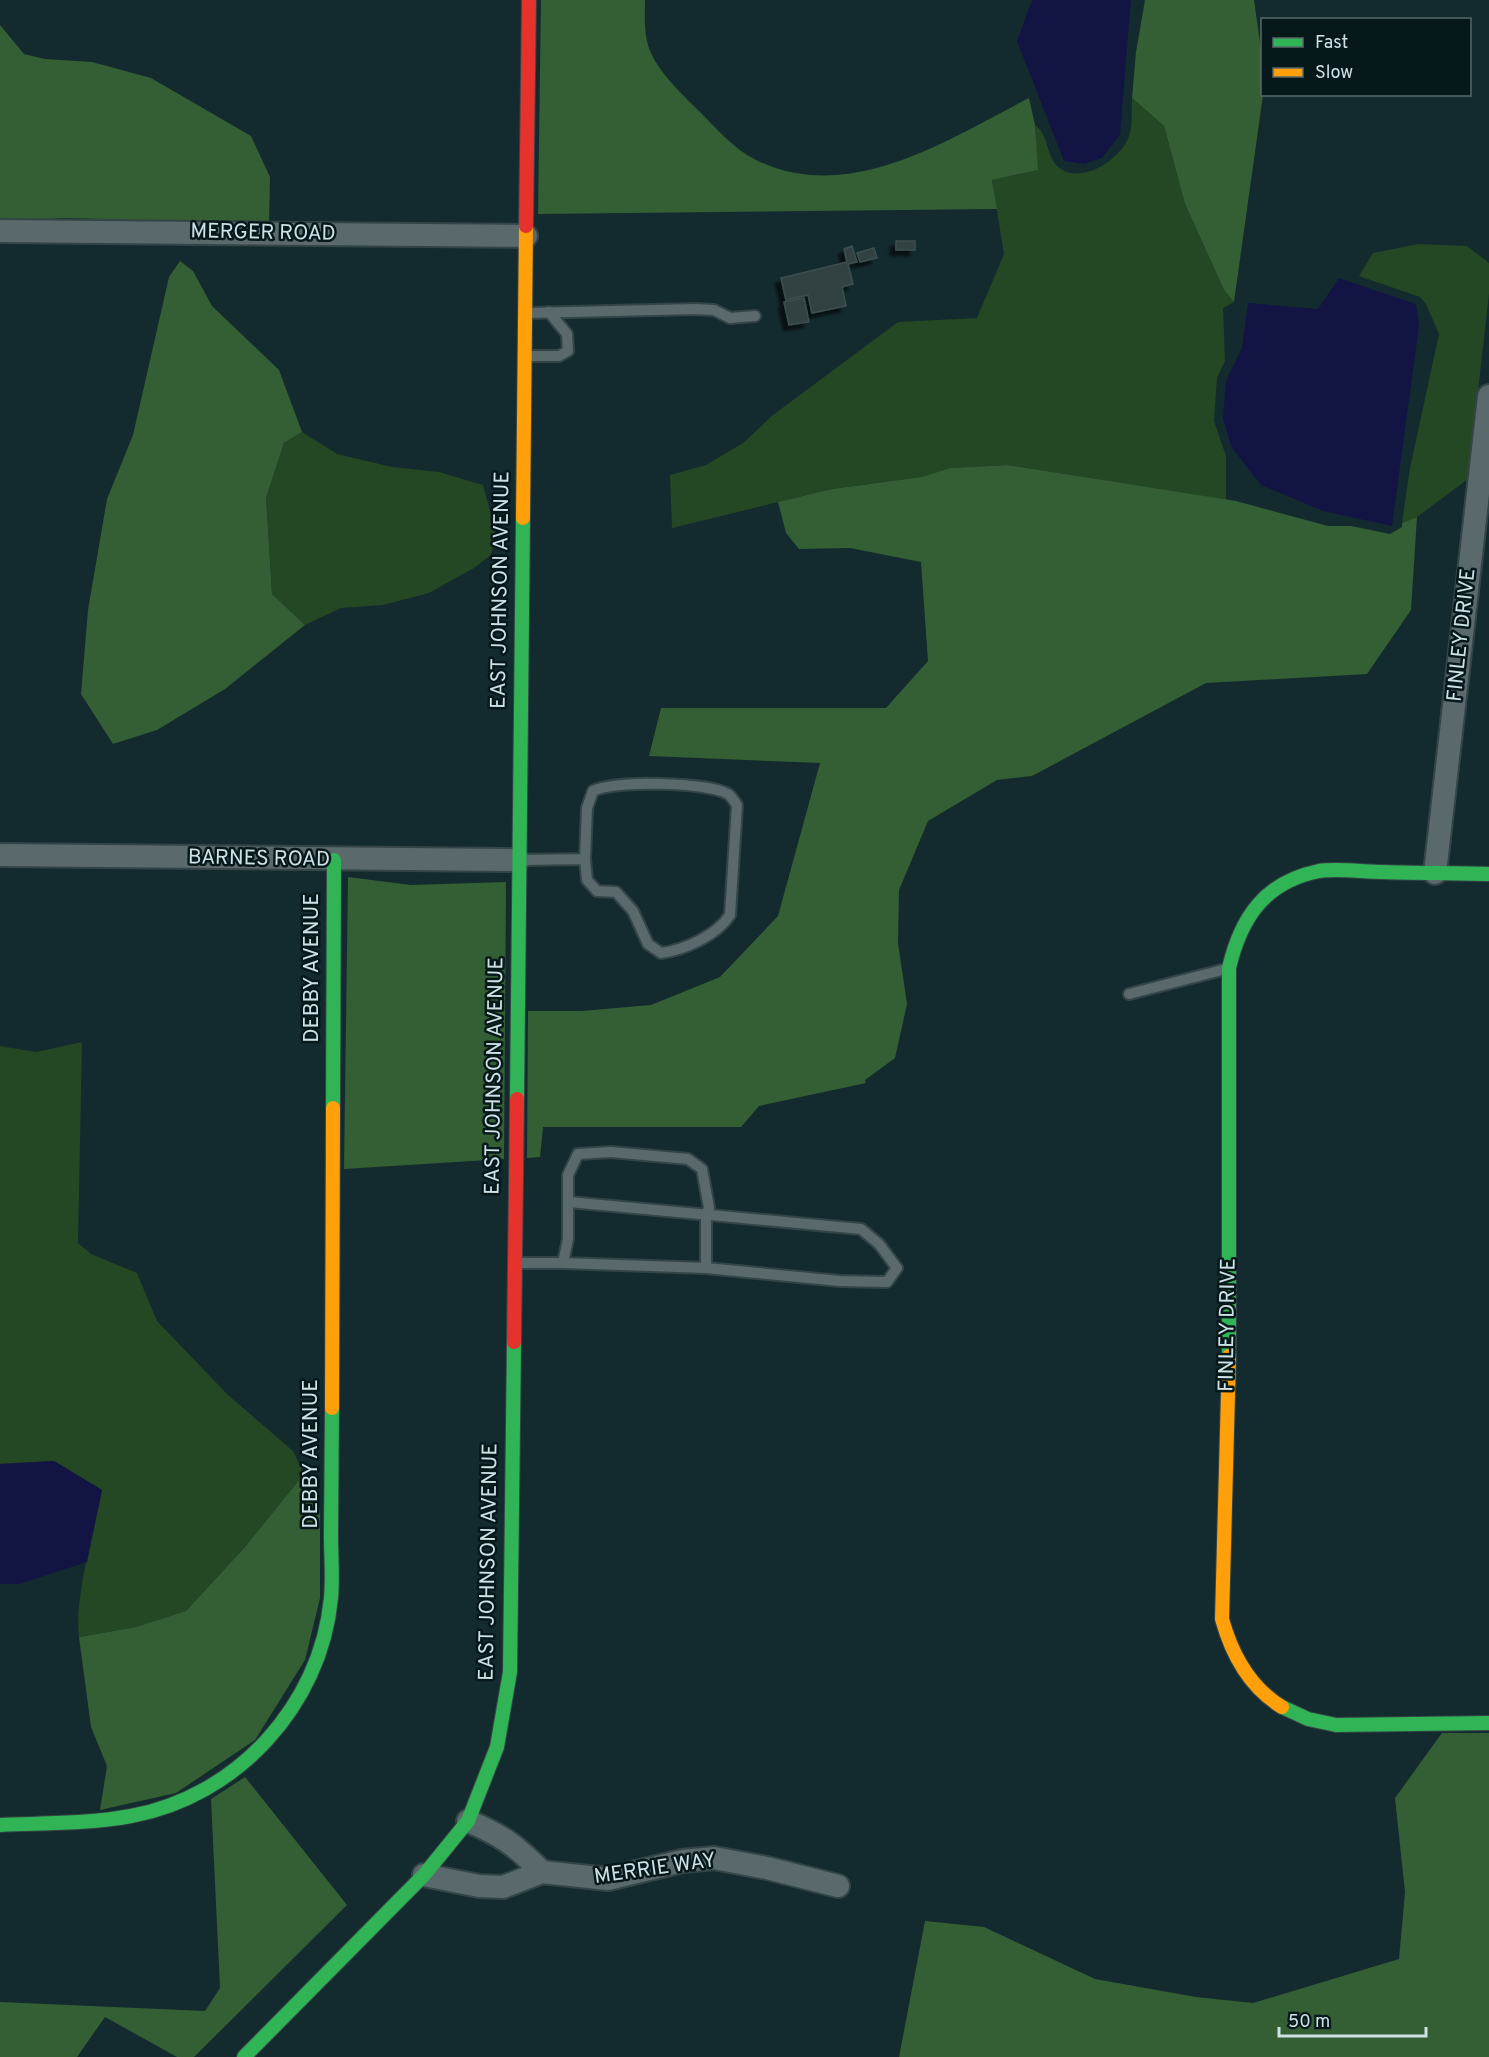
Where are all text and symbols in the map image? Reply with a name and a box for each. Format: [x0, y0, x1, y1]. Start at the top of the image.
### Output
legend [1261, 18, 1471, 96]
text: Fast [1315, 32, 1348, 55]
text: Slow [1315, 62, 1353, 85]
street label: MERGER ROAD [190, 218, 336, 248]
street label: EAST JOHNSON AVENUE [485, 471, 517, 709]
street label: FINLEY DRIVE [1442, 567, 1482, 703]
street label: BARNES ROAD [188, 844, 330, 874]
street label: DEBBY AVENUE [299, 893, 326, 1043]
street label: EAST JOHNSON AVENUE [479, 957, 511, 1195]
street label: FINLEY DRIVE [1213, 1258, 1243, 1392]
street label: DEBBY AVENUE [298, 1379, 325, 1529]
street label: EAST JOHNSON AVENUE [473, 1443, 505, 1681]
street label: MERRIE WAY [592, 1847, 718, 1891]
scale bar [1279, 2000, 1426, 2038]
text: 50 m [1288, 2011, 1330, 2034]

